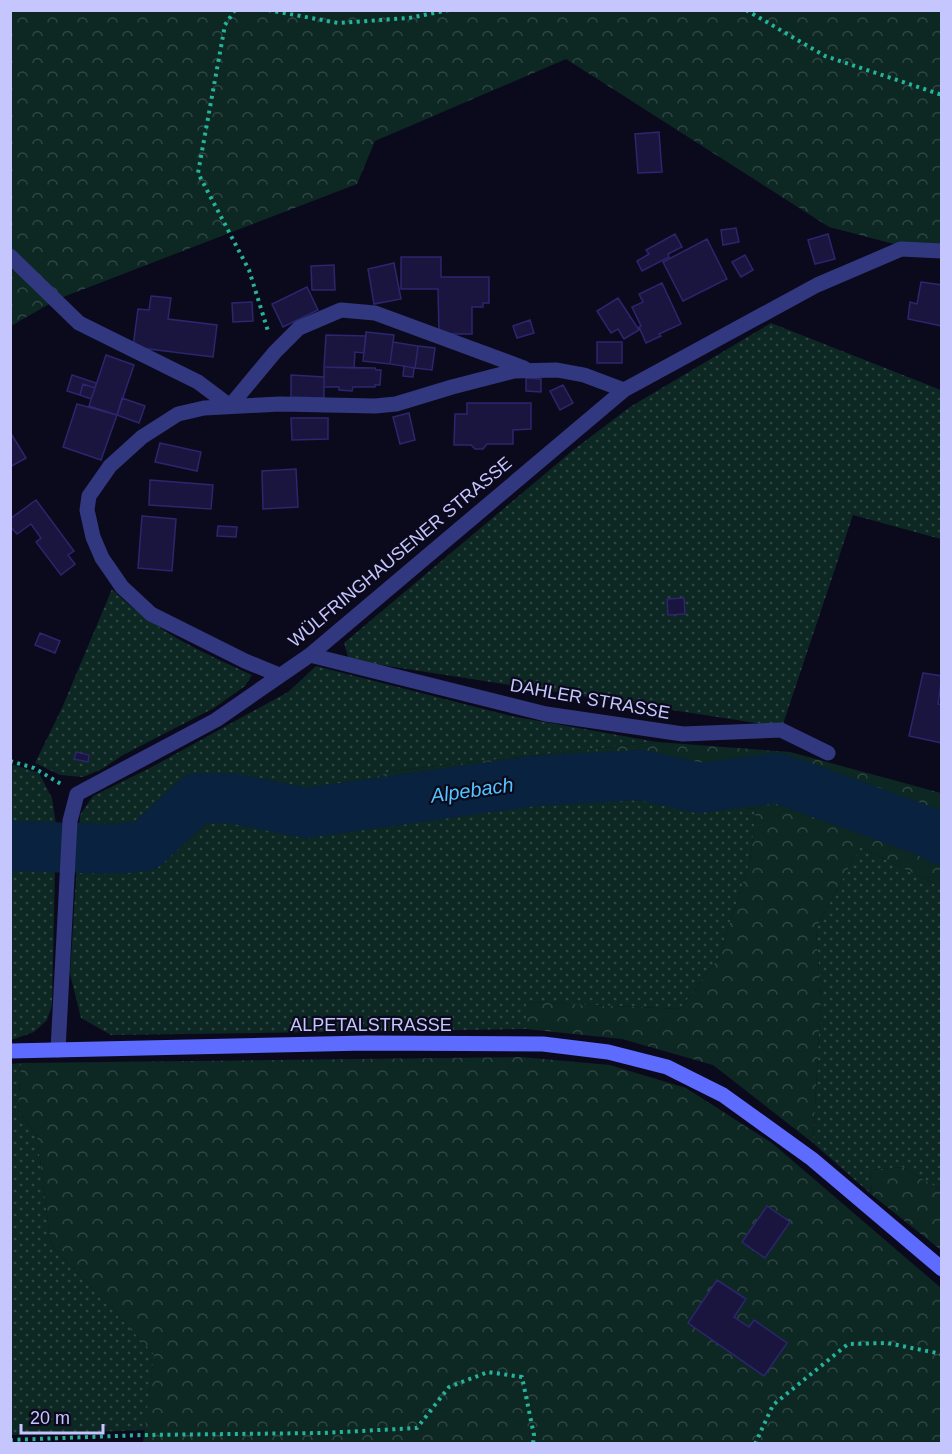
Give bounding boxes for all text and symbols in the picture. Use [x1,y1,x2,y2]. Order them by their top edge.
street label: WÜLFRINGHAUSENER STRASSE [284,453,516,651]
street label: DAHLER STRASSE [508,675,672,723]
water label: Alpebach [428,773,515,807]
street label: ALPETALSTRASSE [290,1015,452,1035]
scale bar [21,1397,104,1435]
text: 20 m [30,1408,70,1428]

